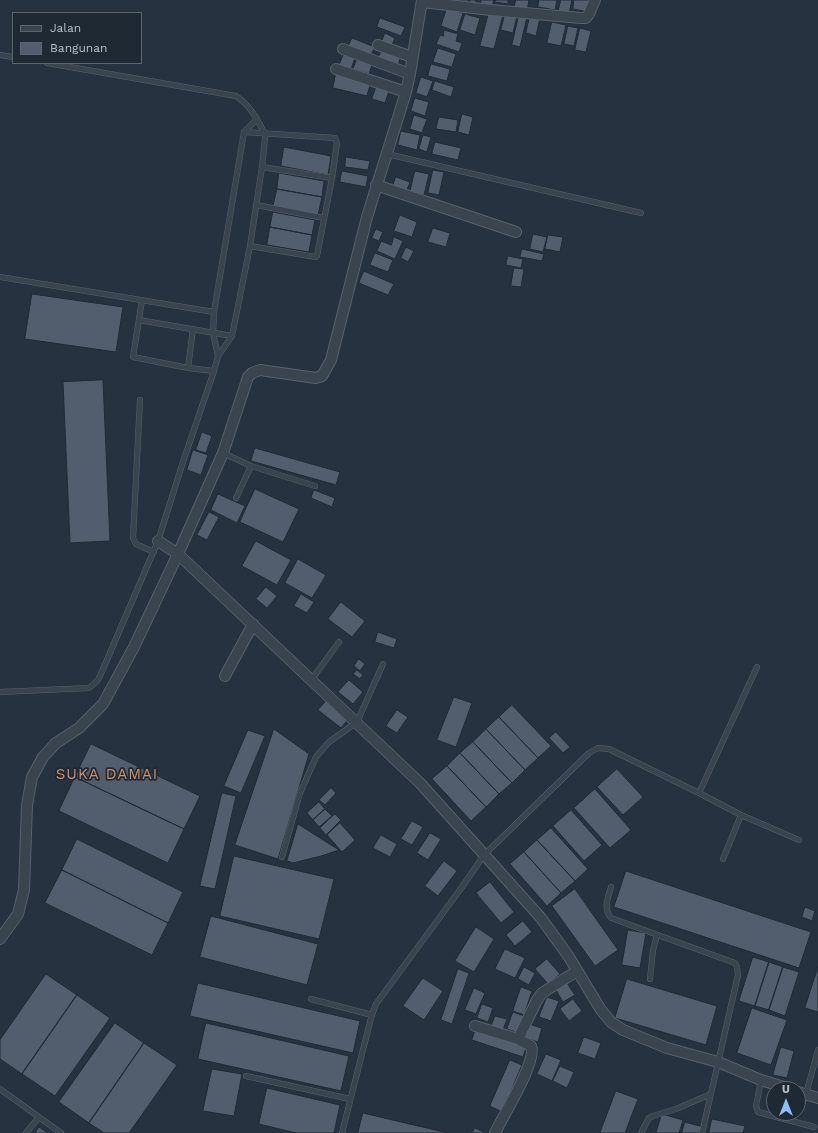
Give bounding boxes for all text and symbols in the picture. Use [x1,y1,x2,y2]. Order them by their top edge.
legend [12,12,142,64]
text: Jalan [50,21,81,35]
text: Bangunan [50,41,108,55]
district label: SUKA DAMAI [56,766,158,784]
north arrow [766,1081,806,1121]
text: U [782,1083,790,1096]

